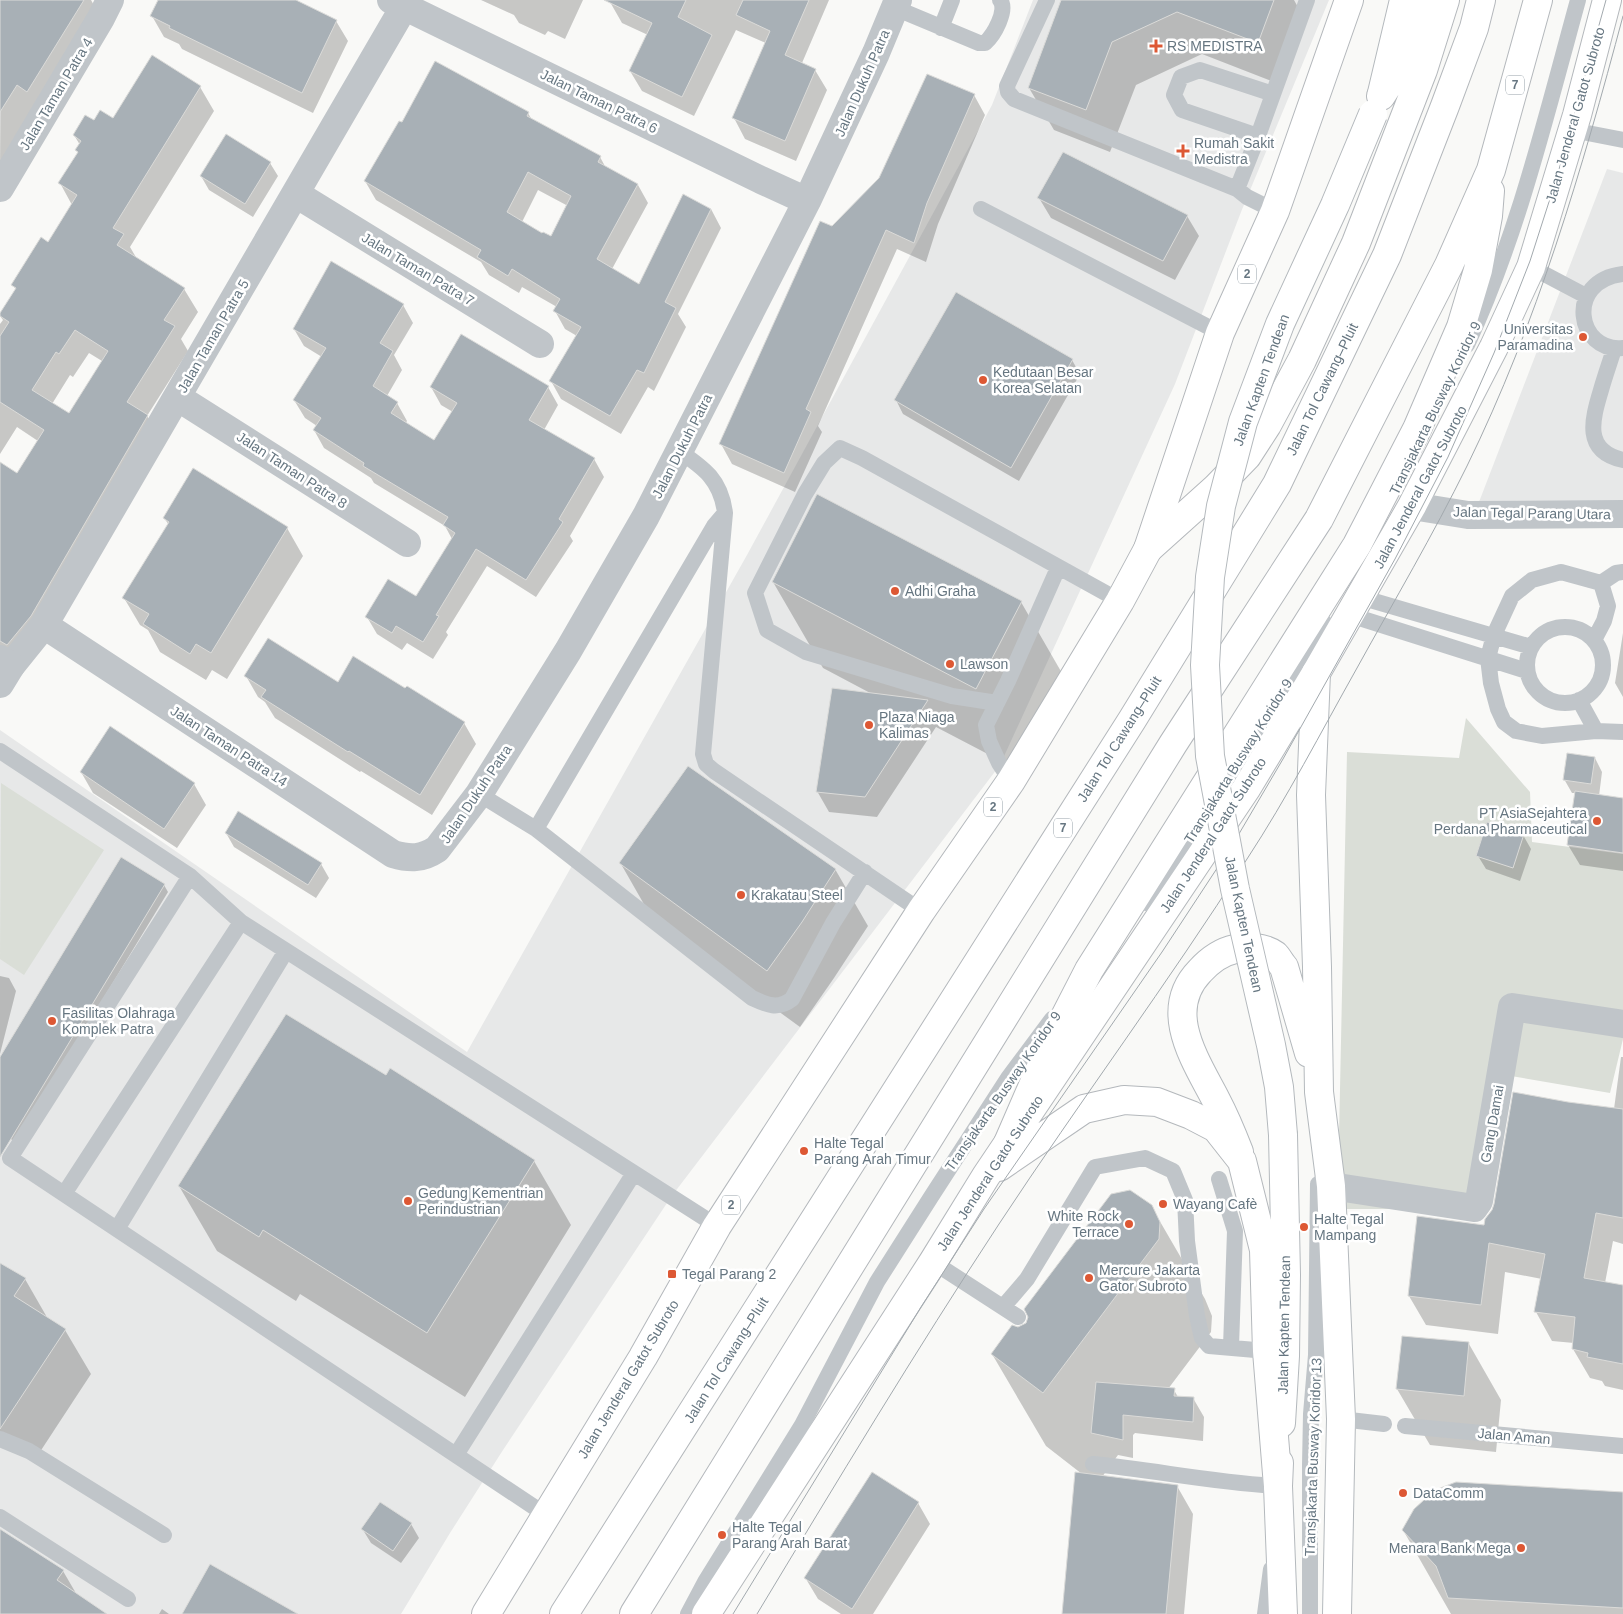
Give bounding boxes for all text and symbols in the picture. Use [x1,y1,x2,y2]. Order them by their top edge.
street label: Jalan Jenderal Gatot Subroto [1542,25,1608,205]
street label: Jalan Dukuh Patra [831,27,893,139]
street label: Jalan Taman Patra 4 [16,35,96,153]
place label: RS MEDISTRA [1167,38,1263,54]
marker: RS MEDISTRA [1149,39,1163,53]
street label: Jalan Taman Patra 6 [538,66,660,136]
road number: 7 [1506,76,1524,94]
place label: Rumah Sakit Medistra [1194,135,1274,167]
marker: Rumah Sakit Medistra [1176,144,1190,158]
street label: Jalan Taman Patra 7 [359,229,477,309]
road number: 2 [1238,264,1256,284]
street label: Jalan Taman Patra 5 [174,276,252,395]
street label: Jalan Kapten Tendean [1230,312,1292,448]
street label: Transjakarta Busway Koridor 9 [1386,319,1484,497]
street label: Jalan Tol Cawang–Pluit [1283,320,1361,458]
place label: Universitas Paramadina [1498,321,1573,353]
marker: Universitas Paramadina [1577,331,1589,343]
place label: Kedutaan Besar Korea Selatan [993,364,1094,396]
marker: Kedutaan Besar Korea Selatan [977,374,989,386]
street label: Jalan Dukuh Patra [649,391,715,501]
street label: Jalan Jenderal Gatot Subroto [1370,403,1470,571]
street label: Jalan Taman Patra 8 [234,428,350,512]
street label: Jalan Tegal Parang Utara [1453,504,1611,522]
place label: Adhi Graha [905,583,976,599]
marker: Adhi Graha [889,585,901,597]
place label: Lawson [960,656,1008,672]
marker: Lawson [944,658,956,670]
street label: Jalan Tol Cawang–Pluit [1074,673,1164,805]
street label: Transjakarta Busway Koridor 9 [1181,676,1295,846]
street label: Jalan Taman Patra 14 [168,702,291,790]
place label: Plaza Niaga Kalimas [879,709,955,741]
marker: Plaza Niaga Kalimas [863,719,875,731]
street label: Jalan Dukuh Patra [437,742,515,846]
street label: Jalan Jenderal Gatot Subroto [1157,754,1269,916]
road number: 2 [984,798,1002,816]
place label: PT AsiaSejahtera Perdana Pharmaceutical [1434,805,1587,837]
marker: PT AsiaSejahtera Perdana Pharmaceutical [1591,815,1603,827]
road number: 7 [1054,818,1072,838]
street label: Jalan Kapten Tendean [1222,854,1266,994]
place label: Krakatau Steel [751,887,843,903]
marker: Krakatau Steel [735,889,747,901]
place label: Fasilitas Olahraga Komplek Patra [62,1005,175,1037]
street label: Transjakarta Busway Koridor 9 [942,1008,1064,1174]
marker: Fasilitas Olahraga Komplek Patra [46,1015,58,1027]
street label: Gang Damai [1477,1084,1507,1164]
street label: Jalan Jenderal Gatot Subroto [934,1092,1046,1254]
place label: Halte Tegal Parang Arah Timur [814,1135,931,1167]
marker: Halte Tegal Parang Arah Timur [798,1145,810,1157]
place label: Gedung Kementrian Perindustrian [418,1185,543,1217]
marker: Gedung Kementrian Perindustrian [402,1195,414,1207]
road number: 2 [722,1196,740,1214]
place label: Wayang Cafè [1173,1196,1258,1212]
marker: Wayang Cafè [1157,1198,1169,1210]
place label: White Rock Terrace [1047,1208,1120,1240]
place label: Halte Tegal Mampang [1314,1211,1384,1243]
marker: White Rock Terrace [1123,1218,1135,1230]
marker: Halte Tegal Mampang [1298,1221,1310,1233]
street label: Jalan Kapten Tendean [1275,1255,1293,1395]
place label: Mercure Jakarta Gator Subroto [1099,1262,1200,1294]
place label: Tegal Parang 2 [682,1266,776,1282]
marker: Tegal Parang 2 [666,1268,678,1280]
marker: Mercure Jakarta Gator Subroto [1083,1272,1095,1284]
street label: Jalan Tol Cawang–Pluit [681,1294,771,1426]
street label: Jalan Jenderal Gatot Subroto [574,1297,682,1461]
street label: Transjakarta Busway Koridor 13 [1302,1357,1324,1557]
street label: Jalan Aman [1477,1425,1551,1447]
place label: DataComm [1413,1485,1484,1501]
marker: DataComm [1397,1487,1409,1499]
place label: Halte Tegal Parang Arah Barat [732,1519,847,1551]
marker: Halte Tegal Parang Arah Barat [716,1529,728,1541]
place label: Menara Bank Mega [1389,1540,1511,1556]
marker: Menara Bank Mega [1515,1542,1527,1554]

